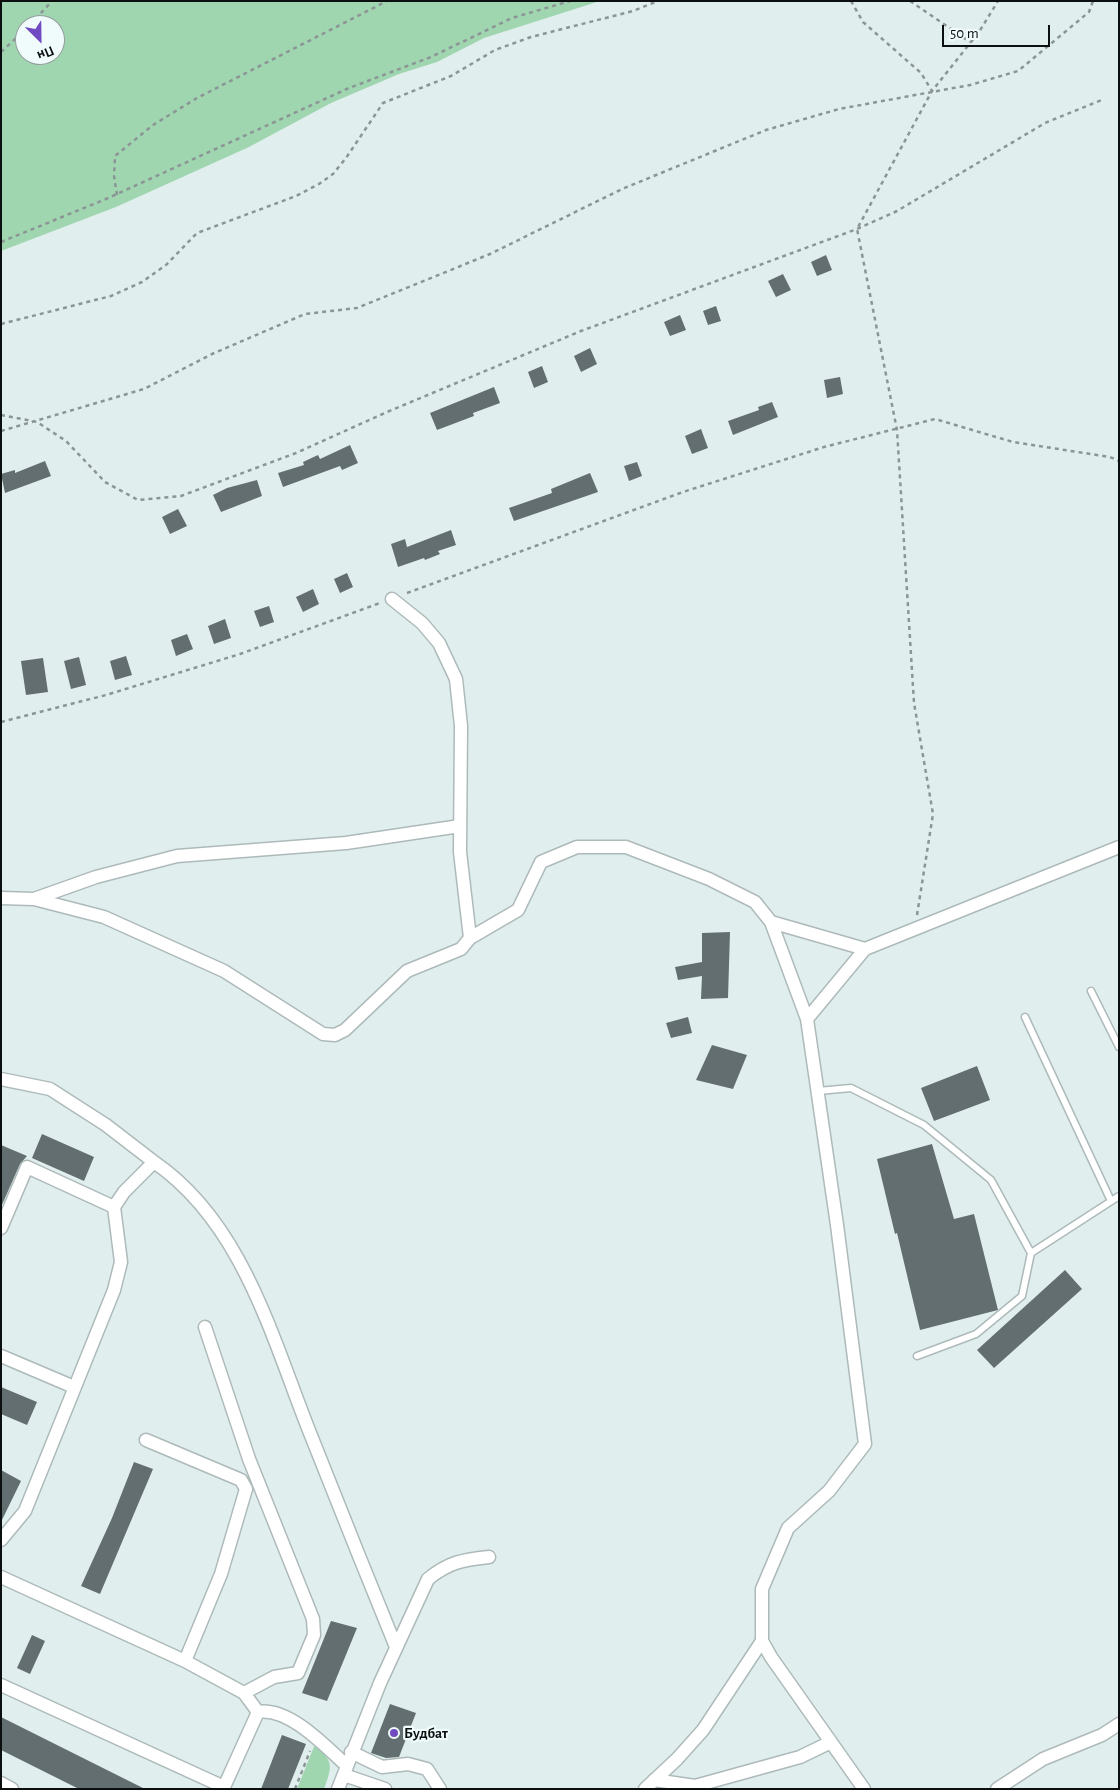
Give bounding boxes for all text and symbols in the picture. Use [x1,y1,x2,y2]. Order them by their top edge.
north arrow [15,15,65,65]
scale bar [945,15,1052,47]
text: 50 m [950,26,979,41]
text: Пн [35,43,56,63]
place label: Будбат [404,1724,448,1742]
marker: Будбат [388,1727,400,1739]

